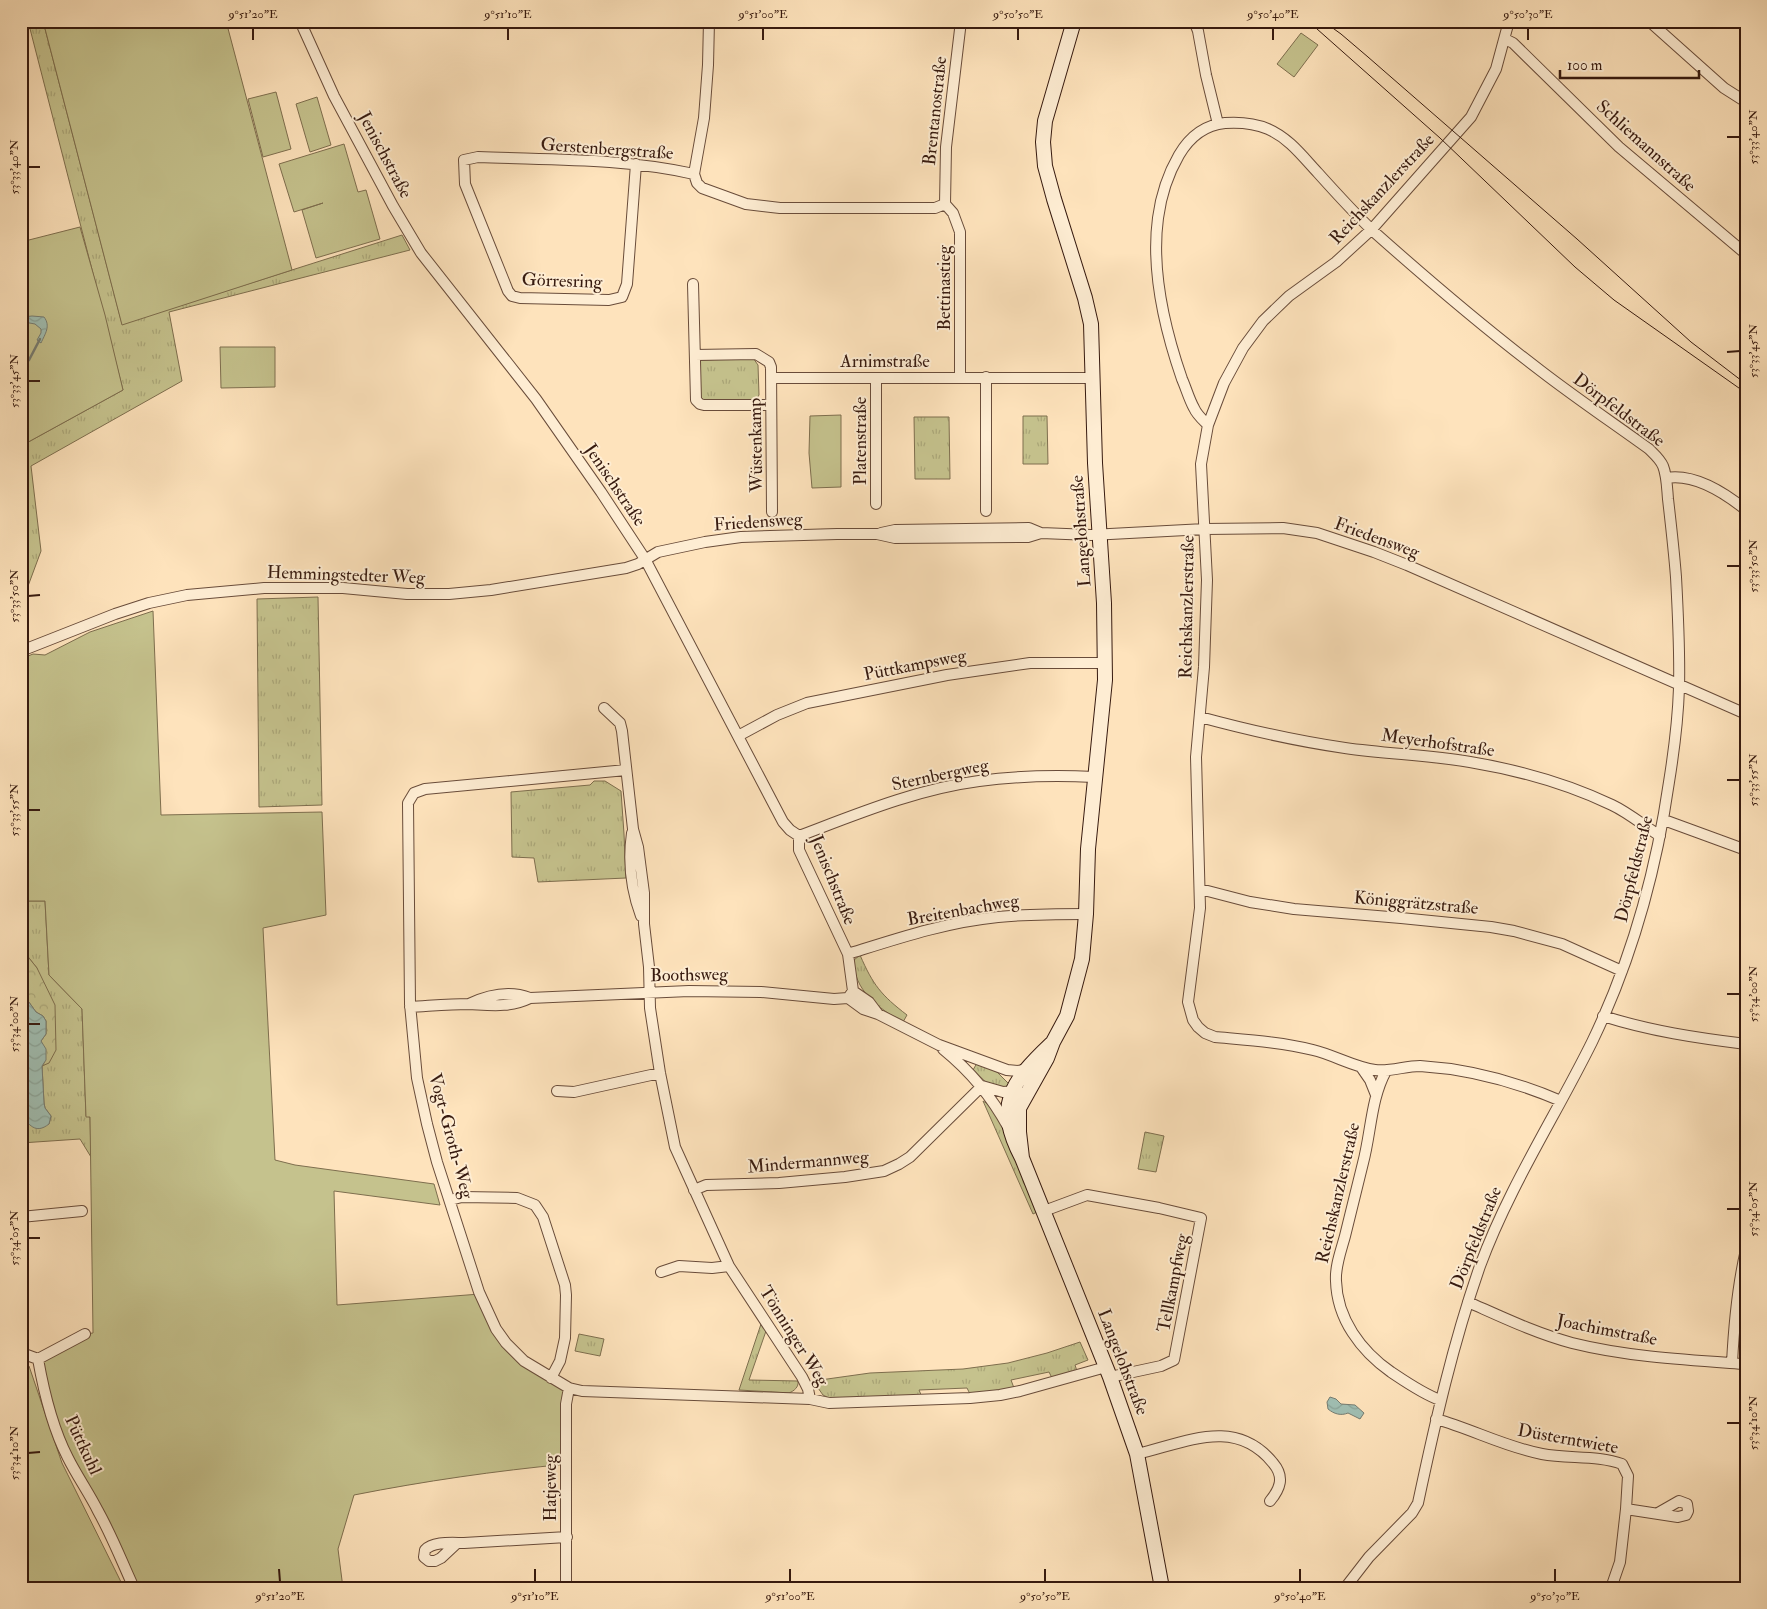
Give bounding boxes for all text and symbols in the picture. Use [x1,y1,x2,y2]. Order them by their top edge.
text: 9°51'20"E [227,7,278,22]
text: 9°51'10"E [483,7,532,22]
text: 9°51'00"E [737,7,788,22]
text: 9°50'50"E [992,7,1043,22]
text: 9°50'40"E [1246,7,1299,22]
text: 9°50'30"E [1502,7,1553,22]
scale bar [1560,48,1698,80]
street label: Brentanostraße [918,55,952,167]
text: 100 m [1567,56,1603,75]
street label: Schliemannstraße [1591,95,1701,197]
street label: Jenischstraße [352,107,418,203]
text: 53°33'40"N [1746,109,1761,165]
street label: Reichskanzlerstraße [1325,128,1440,249]
street label: Gerstenbergstraße [540,133,675,165]
text: 53°33'40"N [7,139,22,195]
street label: Bettinastieg [933,244,956,331]
street label: Görresring [521,268,604,294]
text: 53°33'45"N [1746,324,1761,378]
street label: Arnimstraße [839,350,930,373]
text: 53°33'45"N [7,354,22,408]
street label: Dörpfeldstraße [1568,368,1670,452]
street label: Platenstraße [849,396,872,485]
street label: Wüstenkamp [744,398,768,493]
street label: Jenischstraße [578,438,651,531]
street label: Langelohstraße [1066,474,1096,588]
street label: Friedensweg [713,507,804,537]
street label: Friedensweg [1331,512,1424,564]
street label: Reichskanzlerstraße [1174,534,1200,679]
text: 53°33'50"N [1746,539,1761,593]
street label: Hemmingstedter Weg [267,561,427,589]
text: 53°33'50"N [7,569,22,623]
street label: Püttkampsweg [862,644,969,686]
street label: Meyerhofstraße [1380,724,1496,762]
street label: Sternbergweg [889,753,992,796]
text: 53°33'55"N [1746,753,1761,806]
text: 53°33'55"N [7,783,22,836]
street label: Dörpfeldstraße [1610,813,1658,925]
street label: Jenischstraße [804,831,862,929]
street label: Königgrätzstraße [1353,886,1480,920]
street label: Breitenbachweg [905,889,1022,931]
street label: Boothsweg [650,963,729,987]
text: 53°34'00"N [1746,965,1761,1022]
text: 53°34'00"N [7,995,22,1052]
street label: Vogt-Groth-Weg [423,1071,479,1202]
street label: Reichskanzlerstraße [1311,1120,1365,1266]
street label: Mindermannweg [746,1145,871,1179]
text: 53°34'05"N [1746,1181,1761,1237]
street label: Dörpfeldstraße [1445,1183,1507,1293]
text: 53°34'05"N [7,1210,22,1266]
street label: Tellkampfweg [1152,1231,1194,1334]
street label: Tönninger Weg [754,1281,835,1391]
street label: Langelohstraße [1092,1306,1154,1419]
street label: Joachimstraße [1554,1309,1660,1351]
text: 53°34'10"N [1746,1395,1761,1450]
street label: Püttkuhl [59,1411,107,1479]
street label: Düsterntwiete [1516,1419,1621,1459]
text: 53°34'10"N [7,1425,22,1480]
street label: Hatjeweg [539,1453,562,1522]
text: 9°51'20"E [254,1589,305,1604]
text: 9°51'10"E [510,1589,559,1604]
text: 9°51'00"E [764,1589,815,1604]
text: 9°50'50"E [1019,1589,1070,1604]
text: 9°50'40"E [1273,1589,1326,1604]
text: 9°50'30"E [1529,1589,1580,1604]

